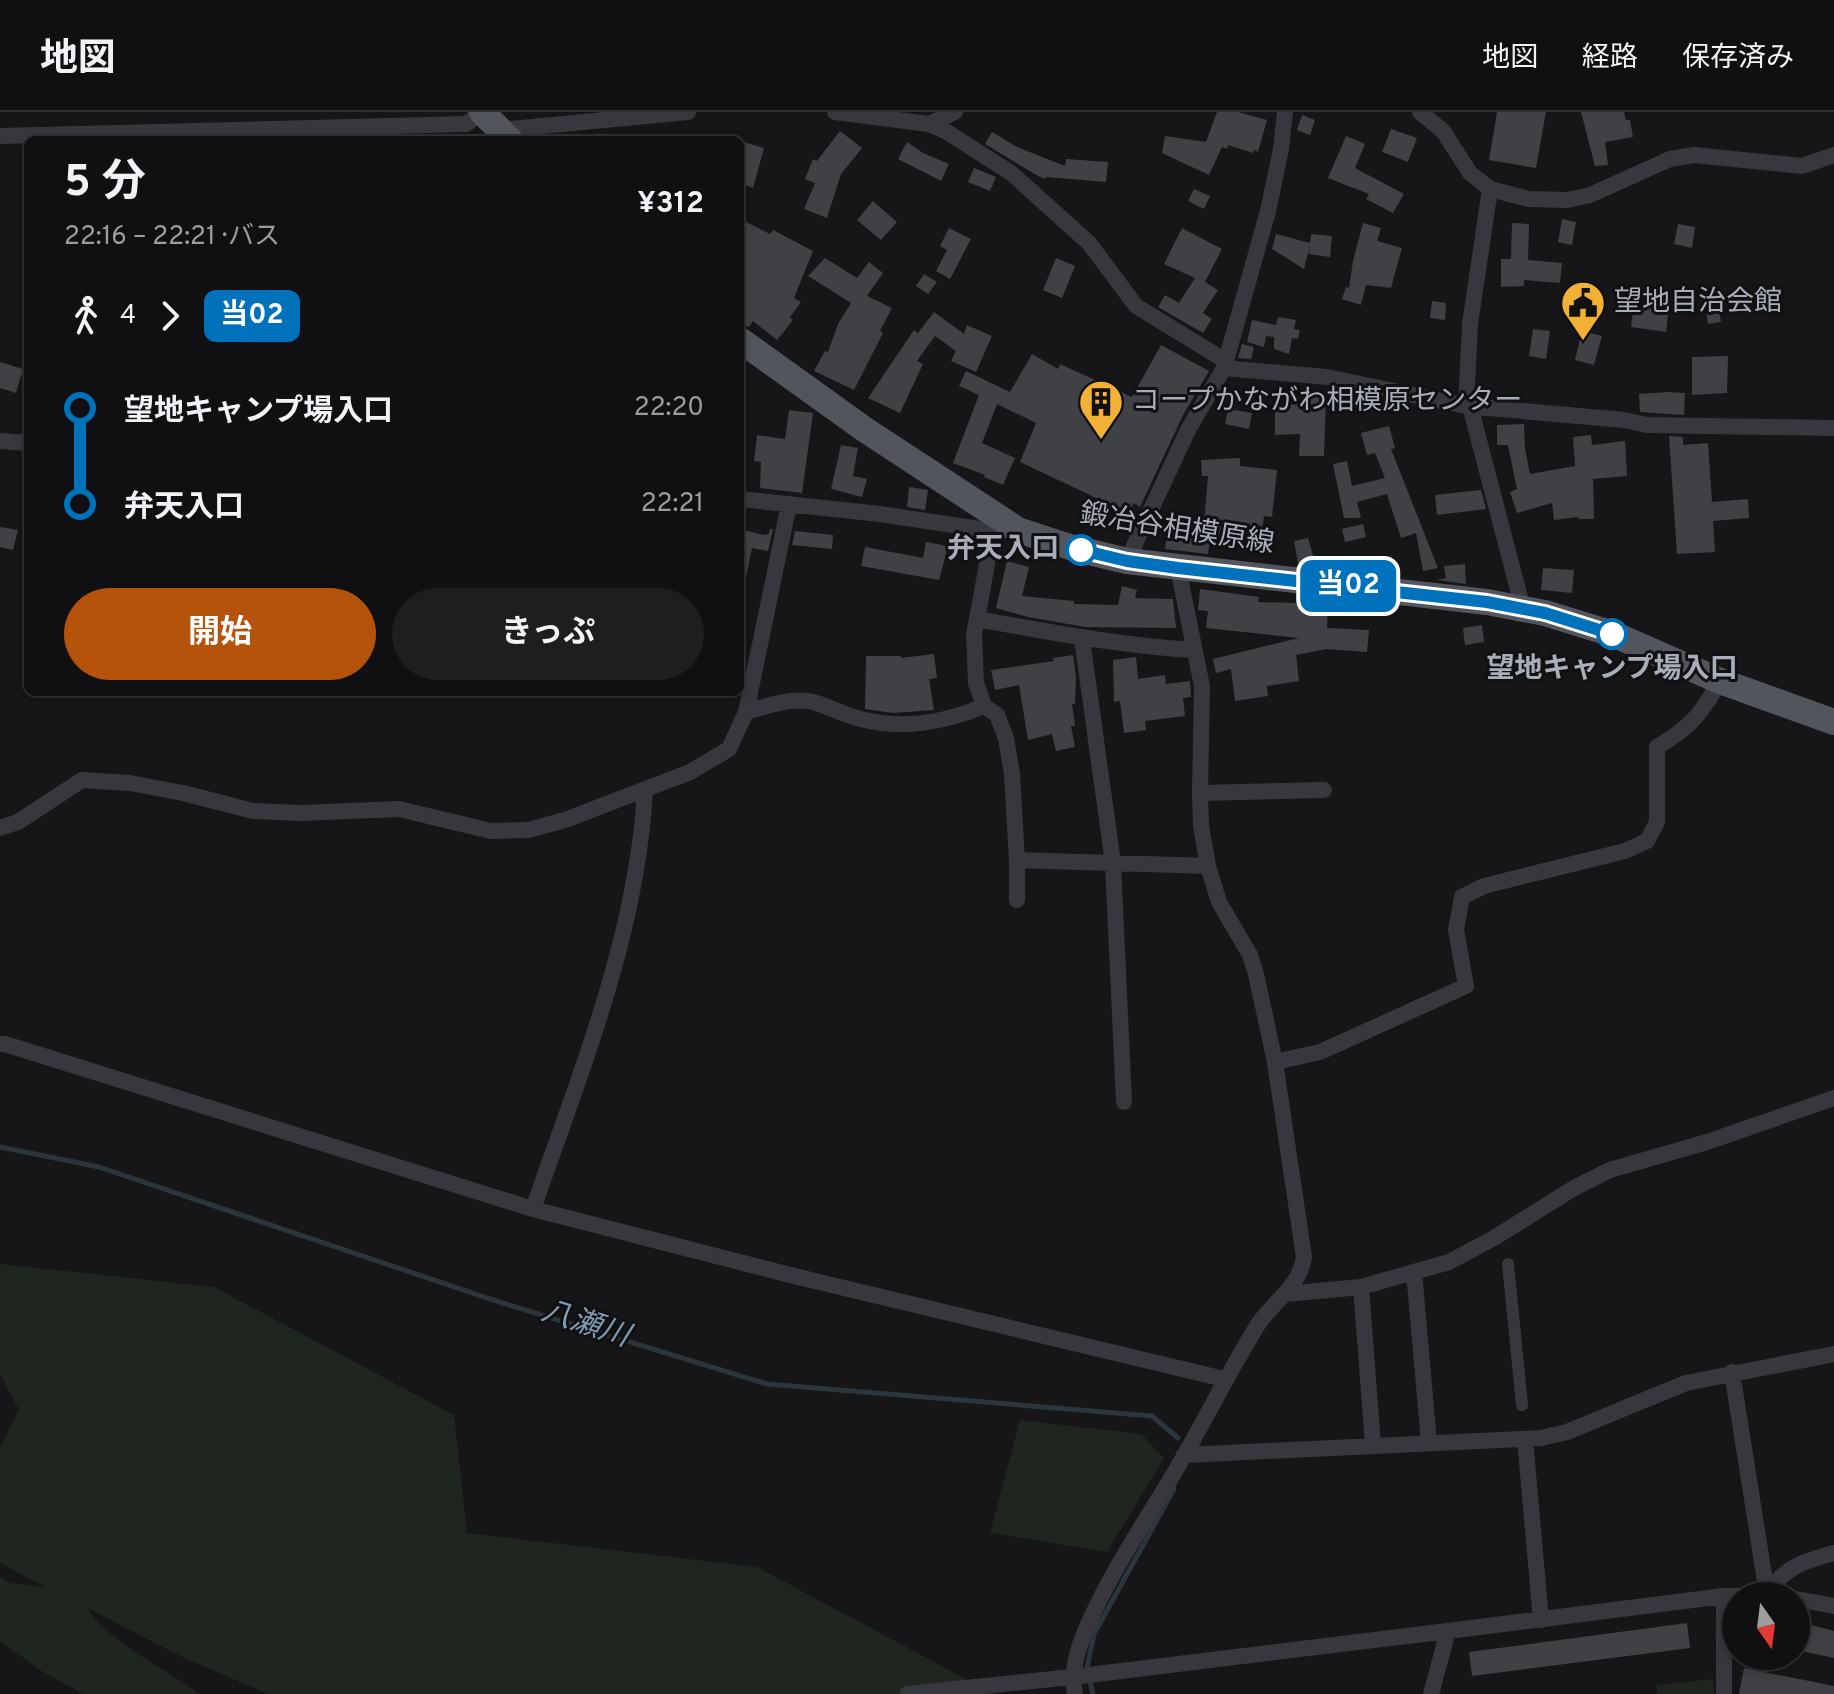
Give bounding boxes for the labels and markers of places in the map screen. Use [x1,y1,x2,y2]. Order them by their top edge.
public building icon: 望地自治会館 [1559,279,1607,342]
place label: 望地自治会館 [1614,285,1782,321]
building icon: コープかながわ相模原センター [1077,378,1125,441]
place label: コープかながわ相模原センター [1132,384,1522,420]
place label: 弁天入口 [947,532,1059,568]
marker: 弁天入口 [1066,535,1096,565]
marker: 望地キャンプ場入口 [1597,619,1627,649]
place label: 望地キャンプ場入口 [1486,652,1738,688]

